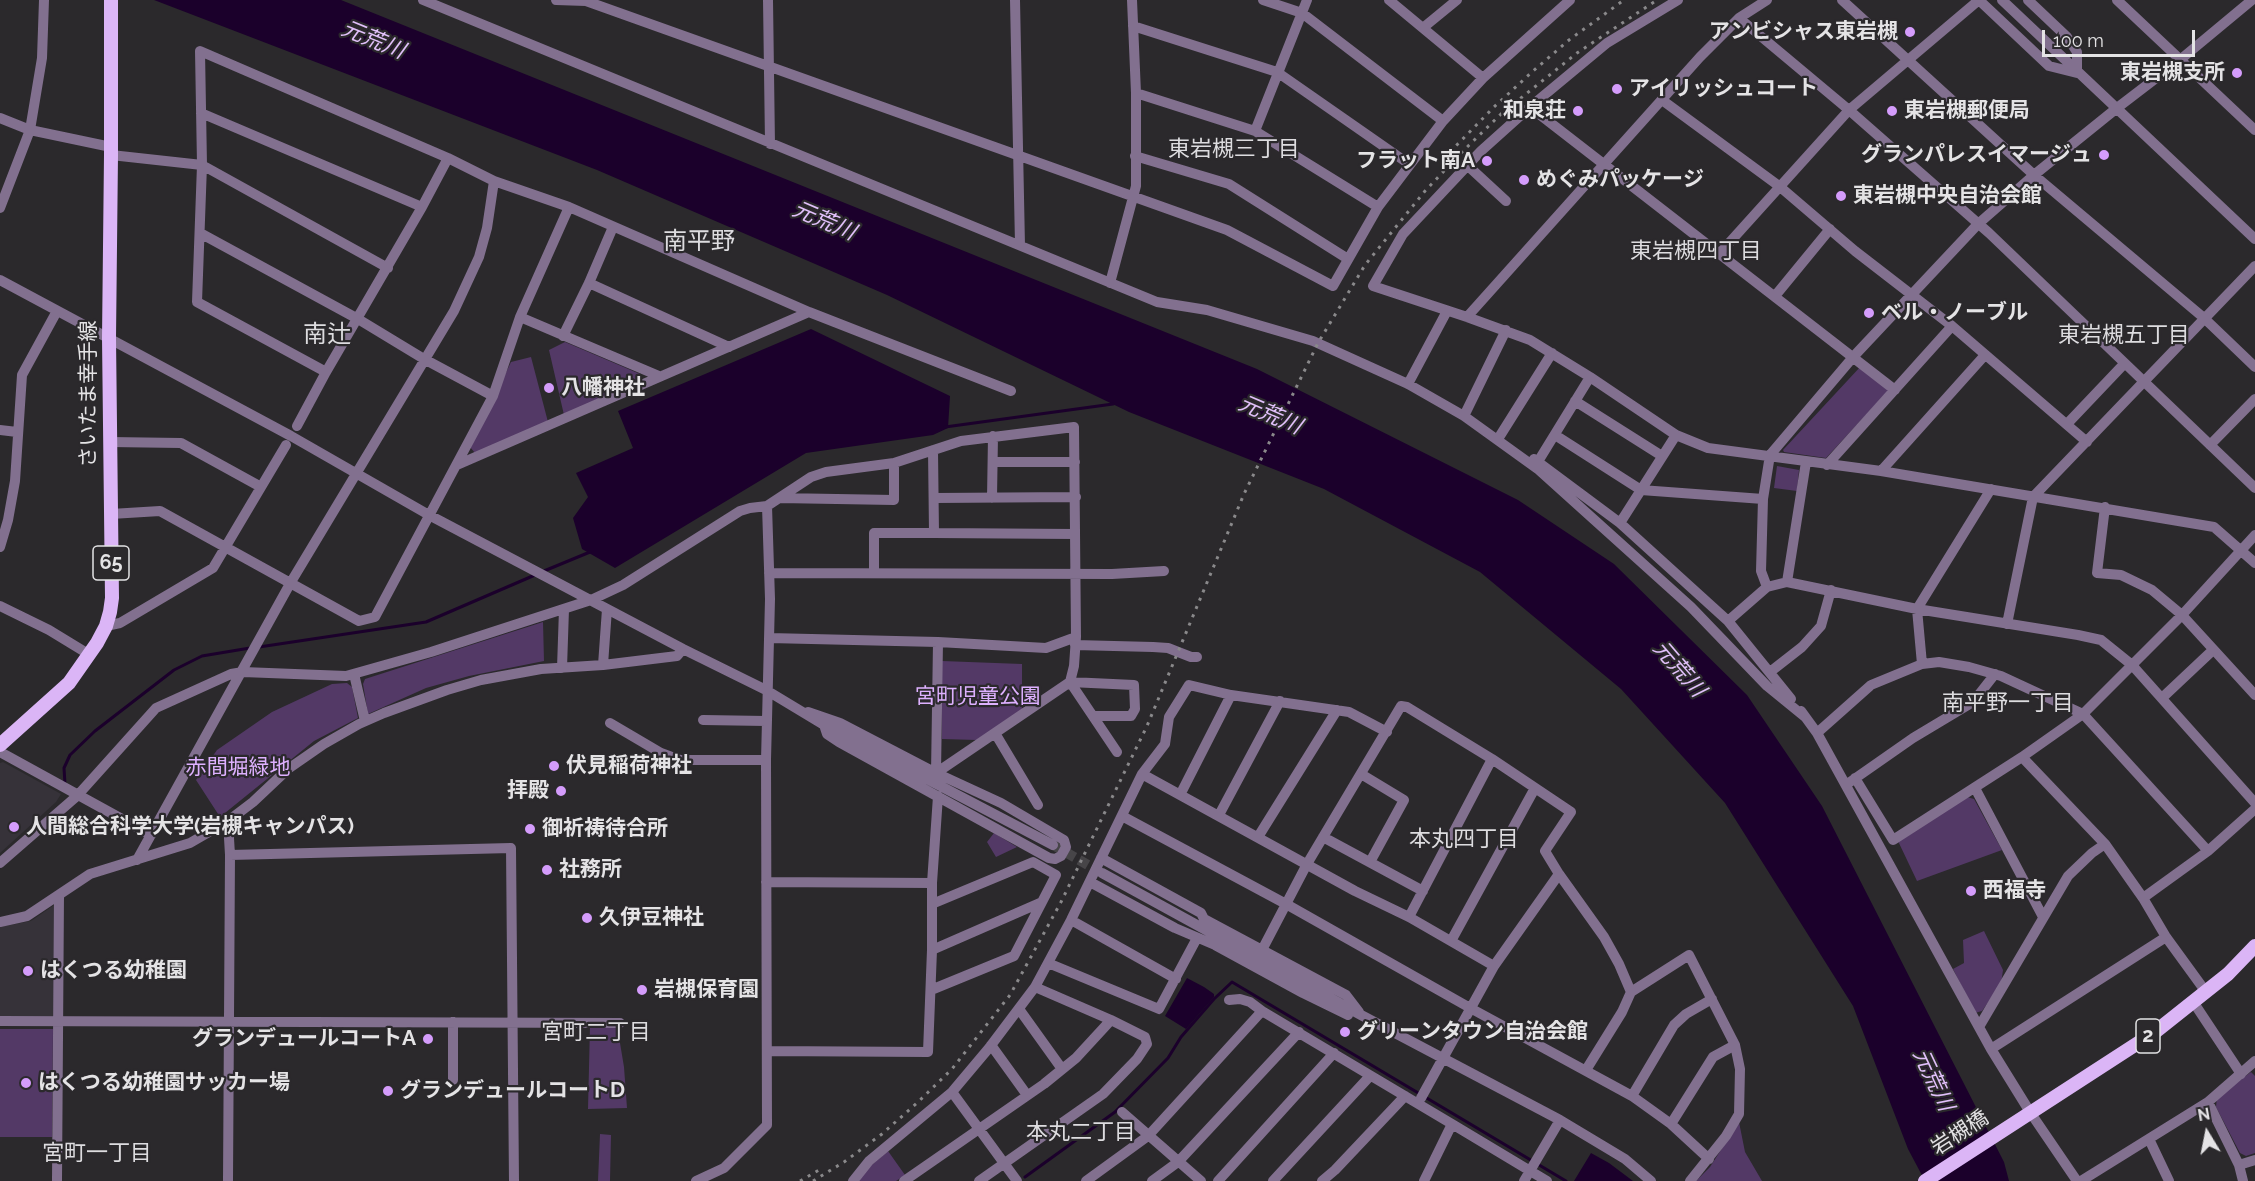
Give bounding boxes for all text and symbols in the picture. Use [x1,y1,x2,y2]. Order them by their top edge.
water label: 元荒川 [337,15,409,65]
scale bar [2045,18,2198,56]
place label: アンビシャス東岩槻 [1709,19,1898,45]
marker: アンビシャス東岩槻 [1903,25,1917,39]
text: 100 m [2053,30,2104,51]
place label: 東岩槻支所 [2120,60,2225,86]
marker: 東岩槻支所 [2230,66,2244,80]
place label: アイリッシュコート [1629,76,1818,102]
marker: アイリッシュコート [1610,82,1624,96]
place label: 和泉荘 [1503,98,1566,124]
place label: 東岩槻郵便局 [1904,98,2030,124]
marker: 和泉荘 [1571,104,1585,118]
marker: 東岩槻郵便局 [1885,104,1899,118]
district label: 東岩槻三丁目 [1168,136,1300,162]
place label: グランパレスイマージュ [1861,142,2092,168]
place label: フラット南A [1356,148,1475,174]
marker: グランパレスイマージュ [2097,148,2111,162]
marker: フラット南A [1480,154,1494,168]
place label: めぐみパッケージ [1536,167,1704,193]
marker: めぐみパッケージ [1517,173,1531,187]
place label: 東岩槻中央自治会館 [1853,183,2042,209]
marker: 東岩槻中央自治会館 [1834,189,1848,203]
water label: 元荒川 [788,196,860,246]
district label: 南平野 [663,228,735,256]
district label: 東岩槻四丁目 [1630,238,1762,264]
place label: ベル・ノーブル [1881,300,2028,326]
marker: ベル・ノーブル [1862,306,1876,320]
street label: さいたま幸手線 [76,321,102,467]
district label: 南辻 [303,321,351,349]
district label: 東岩槻五丁目 [2058,322,2190,348]
place label: 八幡神社 [561,375,645,401]
marker: 八幡神社 [542,381,556,395]
water label: 元荒川 [1234,390,1306,440]
road number: 65 [93,546,129,580]
water label: 元荒川 [1647,635,1711,703]
park label: 宮町児童公園 [915,684,1041,710]
district label: 南平野一丁目 [1942,690,2074,716]
place label: 伏見稲荷神社 [566,753,692,779]
park label: 赤間堀緑地 [186,755,290,781]
marker: 伏見稲荷神社 [547,759,561,773]
place label: 拝殿 [507,778,549,804]
marker: 拝殿 [554,784,568,798]
place label: 人間総合科学大学(岩槻キャンパス) [26,814,354,840]
place label: 御祈祷待合所 [542,816,668,842]
marker: 人間総合科学大学(岩槻キャンパス) [7,820,21,834]
marker: 御祈祷待合所 [523,822,537,836]
district label: 本丸四丁目 [1409,826,1519,852]
place label: 社務所 [559,857,622,883]
marker: 社務所 [540,863,554,877]
place label: 西福寺 [1983,878,2046,904]
marker: 西福寺 [1964,884,1978,898]
place label: 久伊豆神社 [599,905,704,931]
marker: 久伊豆神社 [580,911,594,925]
place label: はくつる幼稚園 [40,958,187,984]
marker: はくつる幼稚園 [21,964,35,978]
place label: 岩槻保育園 [654,977,759,1003]
marker: 岩槻保育園 [635,983,649,997]
district label: 宮町二丁目 [541,1019,651,1045]
place label: グリーンタウン自治会館 [1357,1019,1588,1045]
road number: 2 [2136,1019,2160,1053]
marker: グリーンタウン自治会館 [1338,1025,1352,1039]
place label: グランデュールコートA [192,1026,416,1052]
marker: グランデュールコートA [421,1032,435,1046]
water label: 元荒川 [1907,1045,1959,1115]
place label: はくつる幼稚園サッカー場 [38,1070,290,1096]
marker: はくつる幼稚園サッカー場 [19,1076,33,1090]
place label: グランデュールコートD [400,1078,625,1104]
marker: グランデュールコートD [381,1084,395,1098]
north arrow [2177,1103,2237,1163]
text: N [2196,1104,2211,1125]
street label: 岩槻橋 [1927,1105,1993,1161]
district label: 本丸二丁目 [1026,1119,1136,1145]
district label: 宮町一丁目 [42,1140,152,1166]

